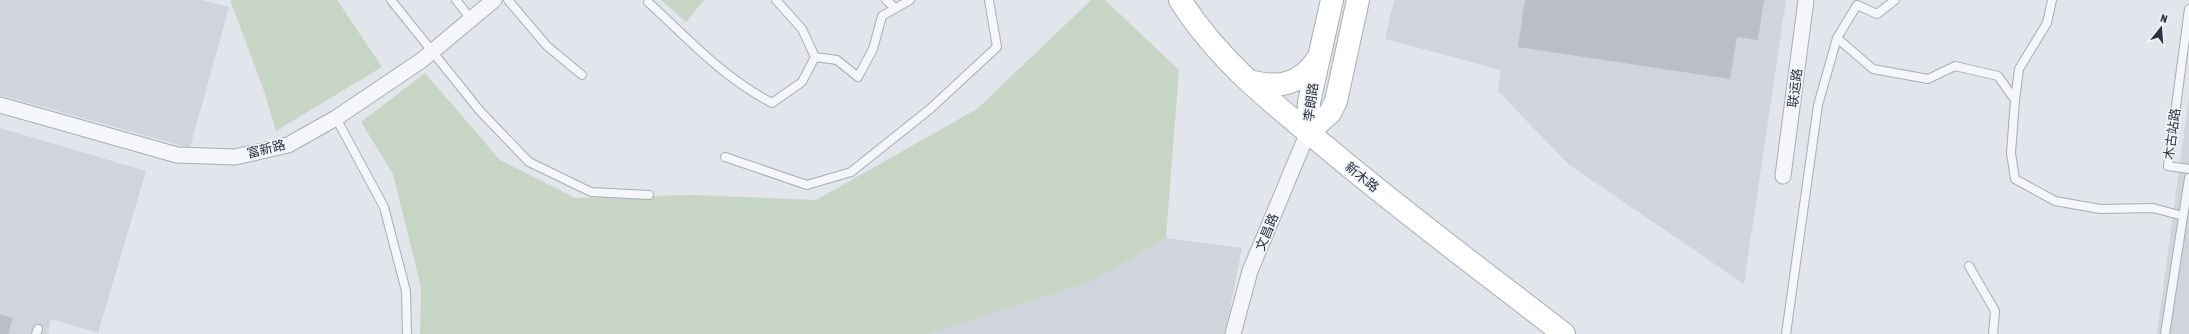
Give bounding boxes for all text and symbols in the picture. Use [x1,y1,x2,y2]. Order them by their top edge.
north arrow [2141,8,2181,48]
text: N [2159,12,2169,25]
street label: 联运路 [1785,68,1805,108]
street label: 李朗路 [1301,82,1321,122]
street label: 木古站路 [2161,107,2183,161]
street label: 富新路 [245,137,287,161]
street label: 新木路 [1342,159,1382,195]
street label: 文昌路 [1253,211,1281,253]

